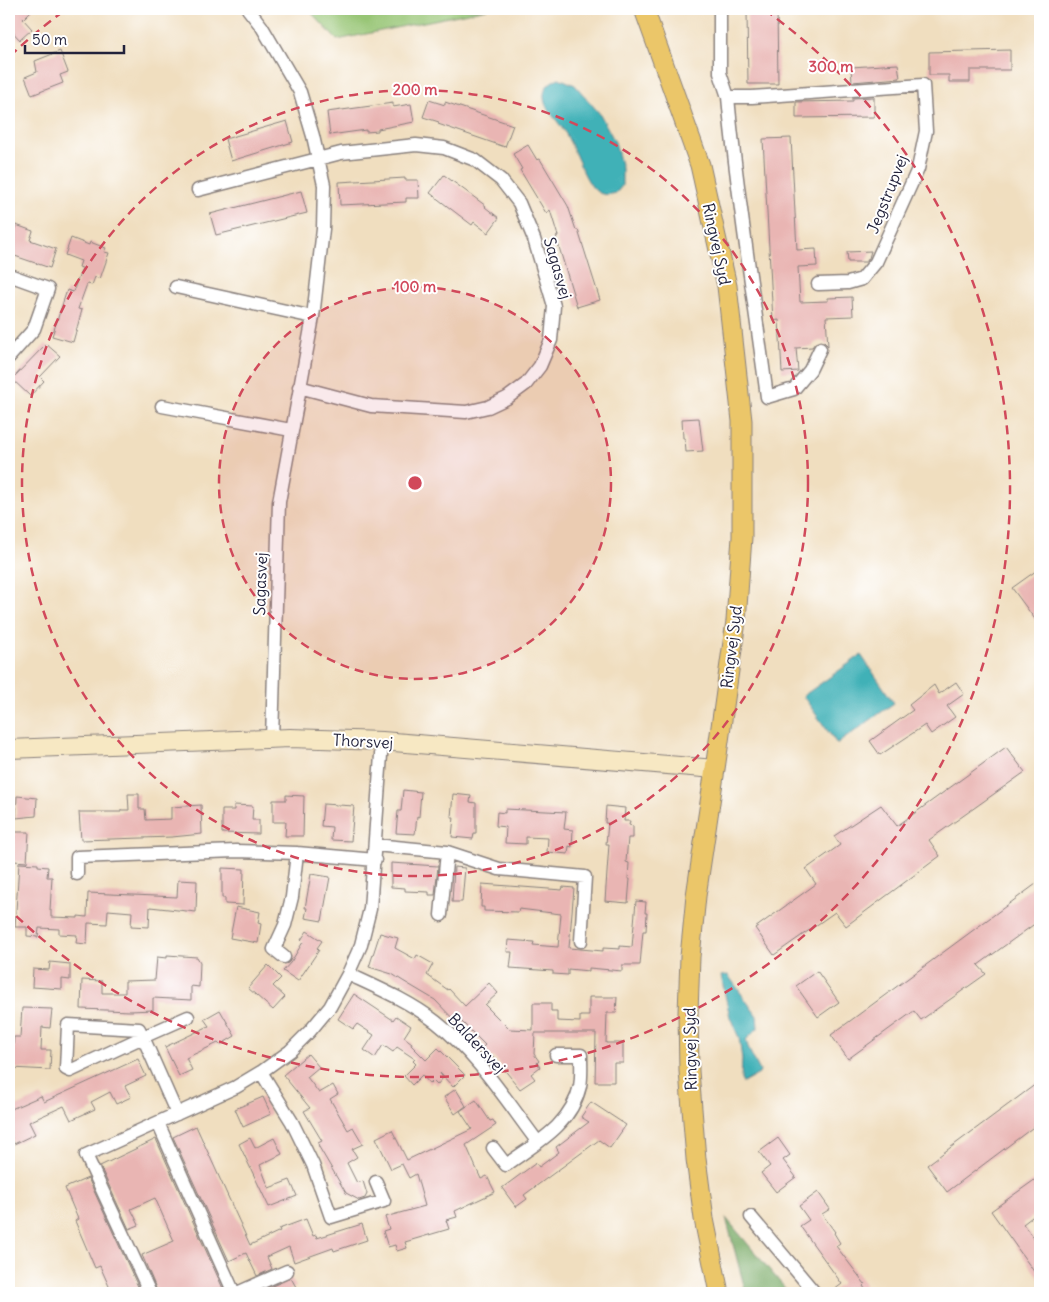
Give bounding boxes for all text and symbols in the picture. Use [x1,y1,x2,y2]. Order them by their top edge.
scale bar [25,22,124,54]
text: 50 m [32,30,67,49]
text: 300 m [809,57,854,76]
text: 200 m [393,80,437,99]
street label: Jegstrupvej [862,152,912,236]
street label: Ringvej Syd [699,201,735,287]
street label: Sagasvej [540,235,576,301]
text: 100 m [394,277,436,296]
centre of rings [406,474,424,492]
street label: Sagasvej [249,552,271,616]
street label: Ringvej Syd [716,605,746,689]
street label: Thorsvej [332,729,394,753]
street label: Ringvej Syd [679,1007,701,1091]
street label: Baldersvej [444,1009,510,1077]

